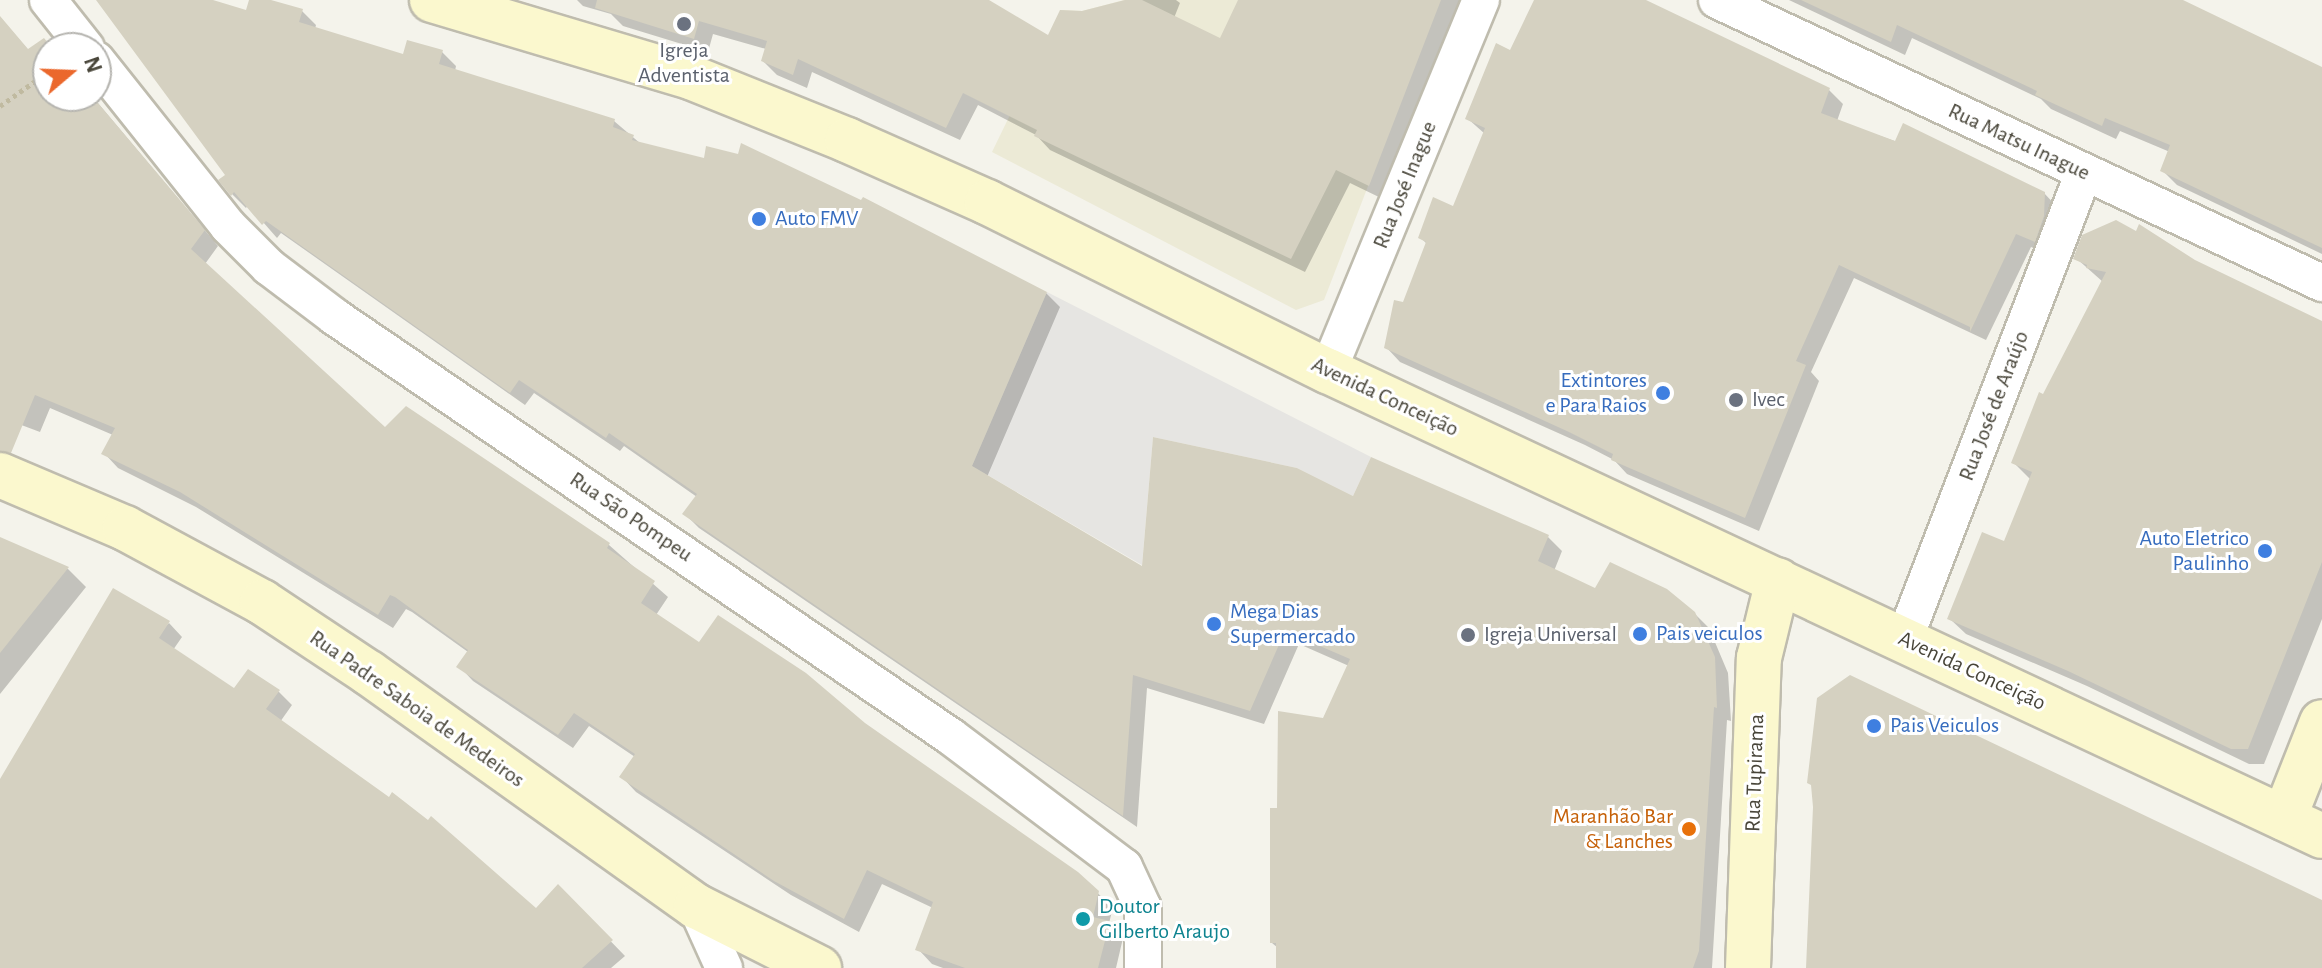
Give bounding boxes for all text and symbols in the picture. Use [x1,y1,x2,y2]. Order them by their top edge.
marker: Igreja Adventista [675,15,693,33]
north arrow [32,32,112,112]
place label: Igreja Adventista [638,37,730,88]
text: N [80,54,106,76]
street label: Rua Matsu Inague [1944,98,2094,186]
street label: Rua José Inague [1367,117,1443,253]
place label: Auto FMV [775,206,859,232]
marker: Auto FMV [750,210,768,228]
street label: Rua José de Araújo [1953,327,2035,485]
street label: Avenida Conceição [1307,351,1463,443]
place label: Extintores e Para Raios [1546,367,1647,418]
marker: Extintores e Para Raios [1654,384,1672,402]
place label: Ivec [1752,387,1785,413]
marker: Ivec [1727,391,1745,409]
street label: Rua São Pompeu [565,466,697,568]
place label: Auto Eletrico Paulinho [2139,525,2249,576]
marker: Auto Eletrico Paulinho [2256,542,2274,560]
place label: Mega Dias Supermercado [1230,598,1355,650]
marker: Mega Dias Supermercado [1205,615,1223,633]
place label: Pais veiculos [1656,621,1763,647]
place label: Igreja Universal [1484,622,1617,648]
street label: Rua Padre Saboia de Medeiros [304,625,530,793]
marker: Pais veiculos [1631,625,1649,643]
street label: Avenida Conceição [1894,625,2050,717]
marker: Igreja Universal [1459,626,1477,644]
street label: Rua Tupirama [1740,713,1770,833]
place label: Pais Veiculos [1890,713,1999,739]
marker: Pais Veiculos [1865,717,1883,735]
place label: Maranhão Bar & Lanches [1553,803,1673,854]
marker: Maranhão Bar & Lanches [1680,820,1698,838]
place label: Doutor Gilberto Araujo [1099,893,1230,944]
marker: Doutor Gilberto Araujo [1074,910,1092,928]

